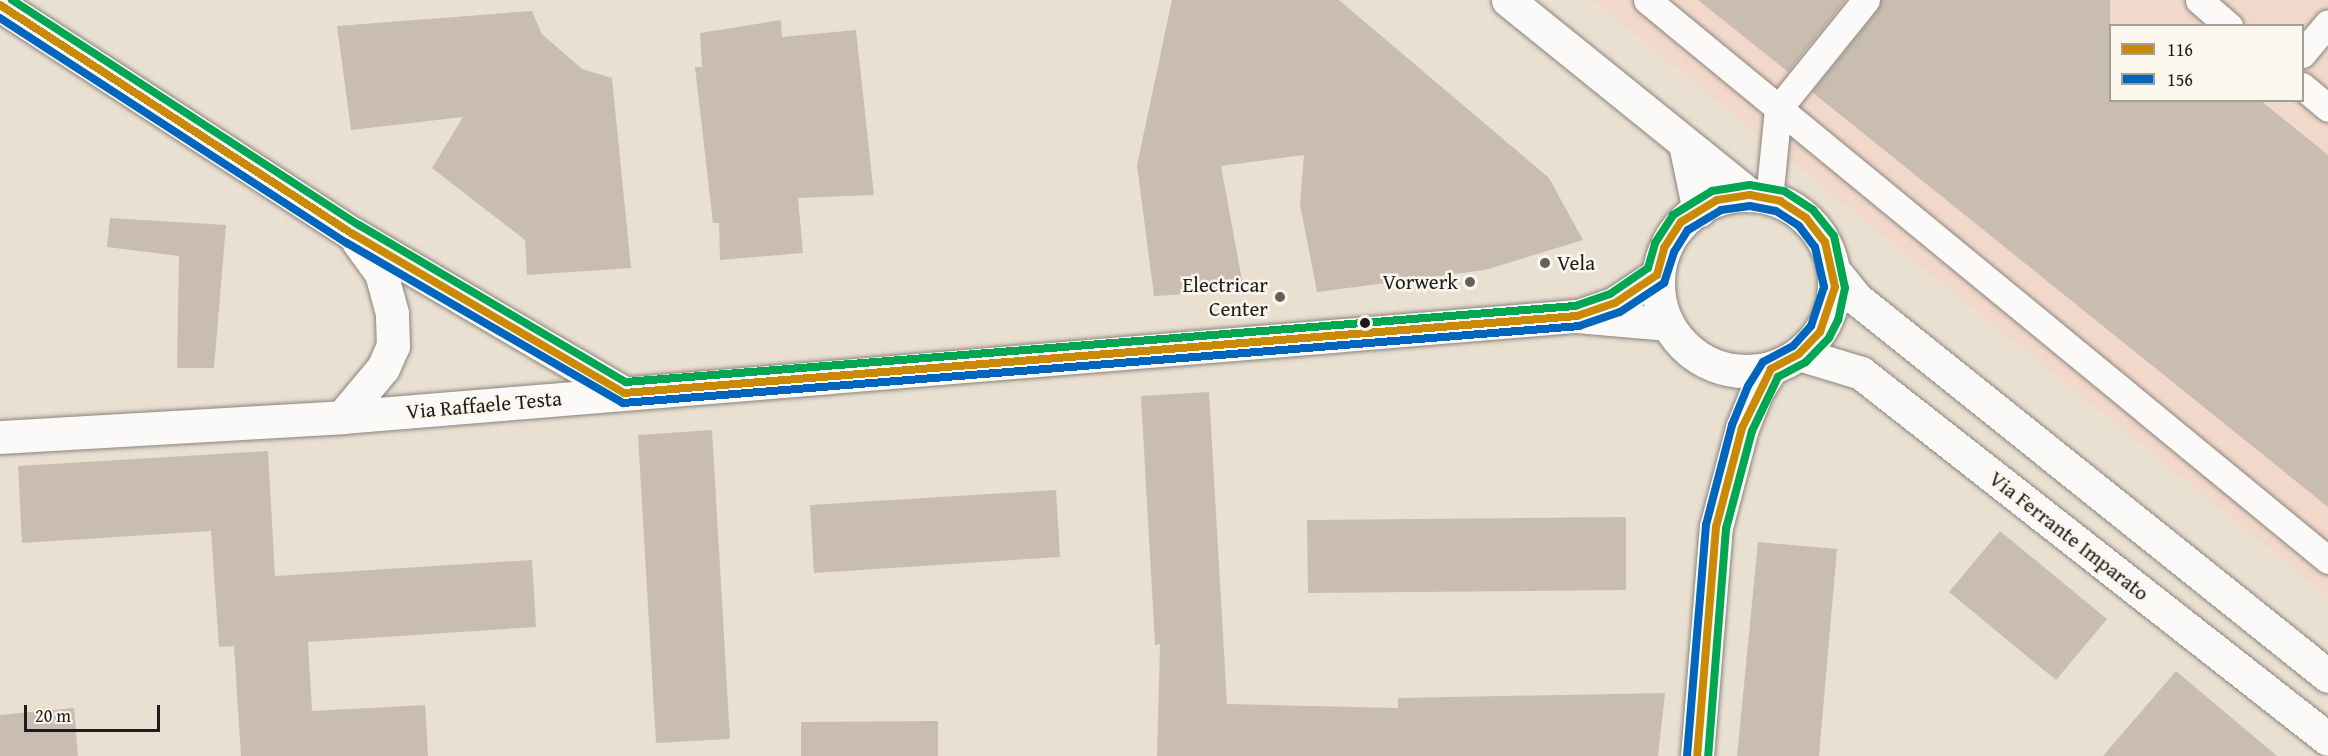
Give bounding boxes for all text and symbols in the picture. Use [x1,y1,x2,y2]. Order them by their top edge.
legend [2109,24,2304,102]
text: 116 [2167,36,2193,63]
text: 156 [2167,66,2193,93]
place label: Vela [1557,250,1595,276]
marker: Vela [1538,256,1552,270]
place label: Vorwerk [1382,269,1458,295]
place label: Electricar Center [1182,272,1268,322]
marker: Vorwerk [1463,275,1477,289]
marker: Electricar Center [1273,290,1287,304]
unlabelled marker [1359,317,1371,329]
street label: Via Raffaele Testa [405,386,563,424]
street label: Via Ferrante Imparato [1984,466,2154,606]
scale bar [27,693,164,731]
text: 20 m [35,702,71,729]

